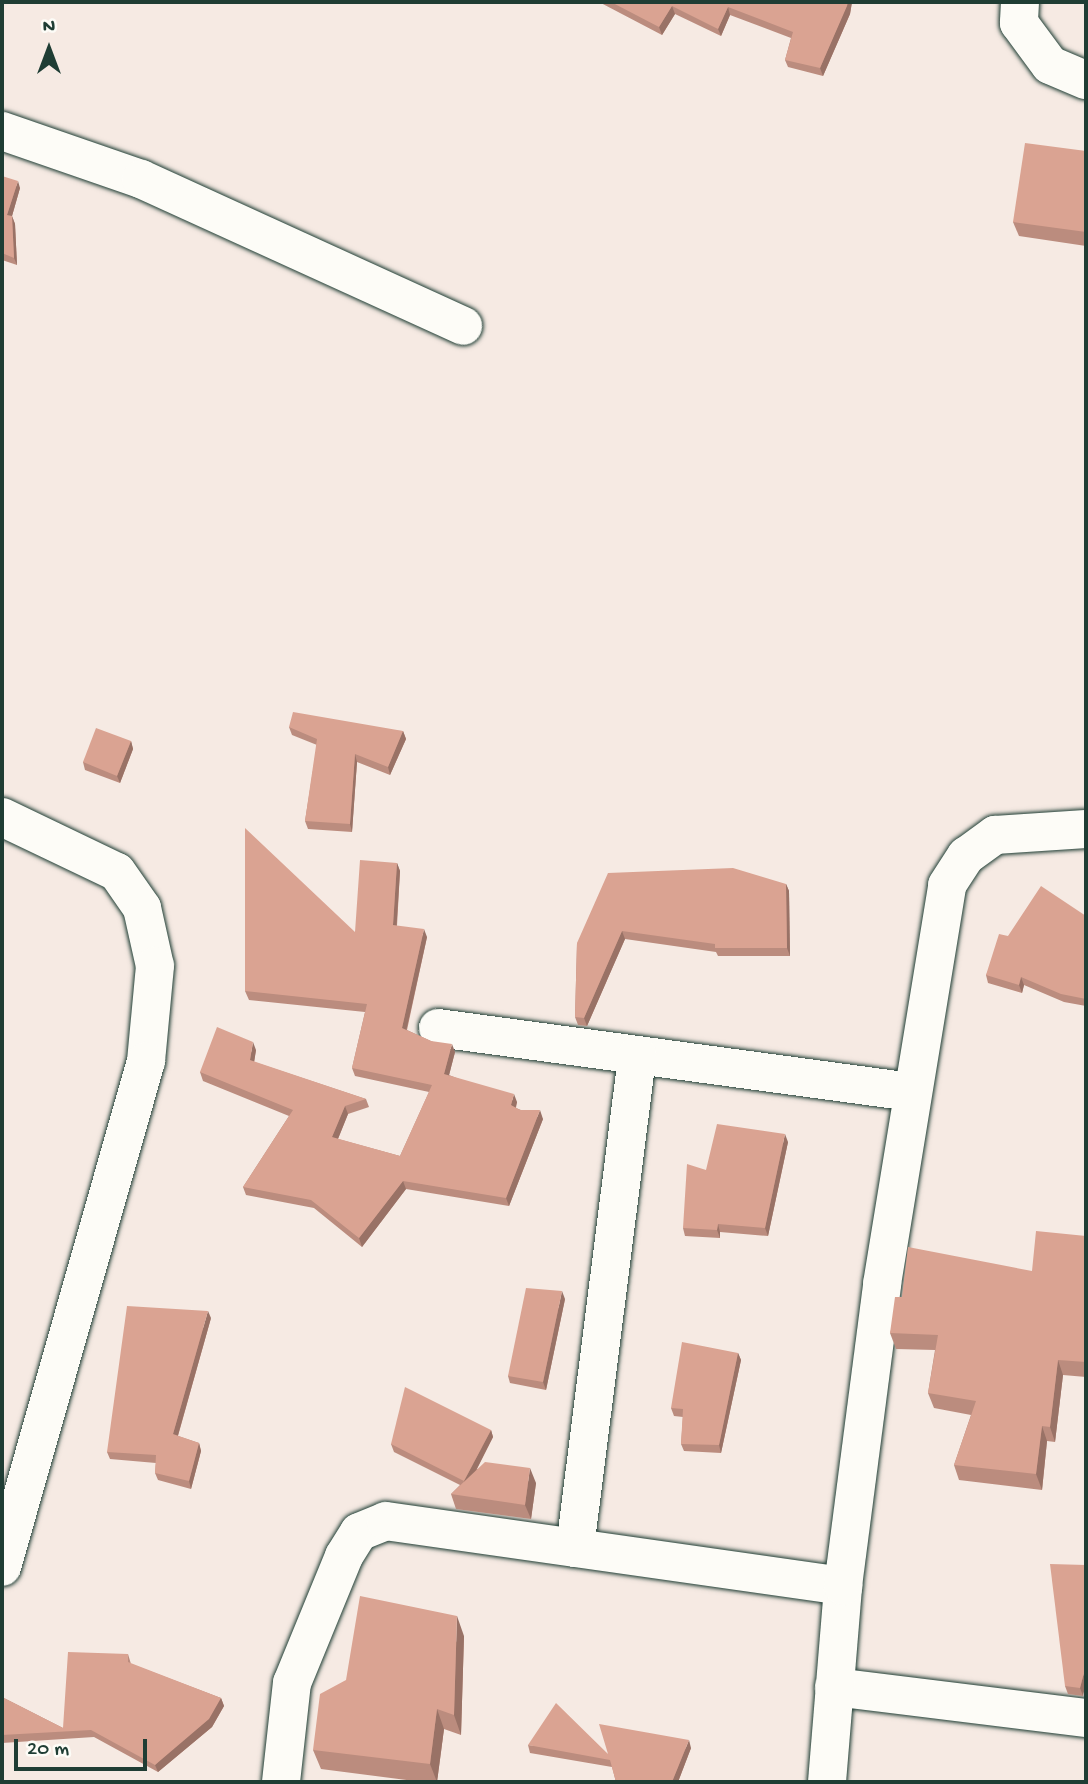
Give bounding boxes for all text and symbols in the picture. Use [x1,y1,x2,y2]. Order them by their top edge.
north arrow [14,14,84,84]
text: N [43,16,55,39]
scale bar [18,1724,150,1768]
text: 20 m [27,1738,69,1763]

